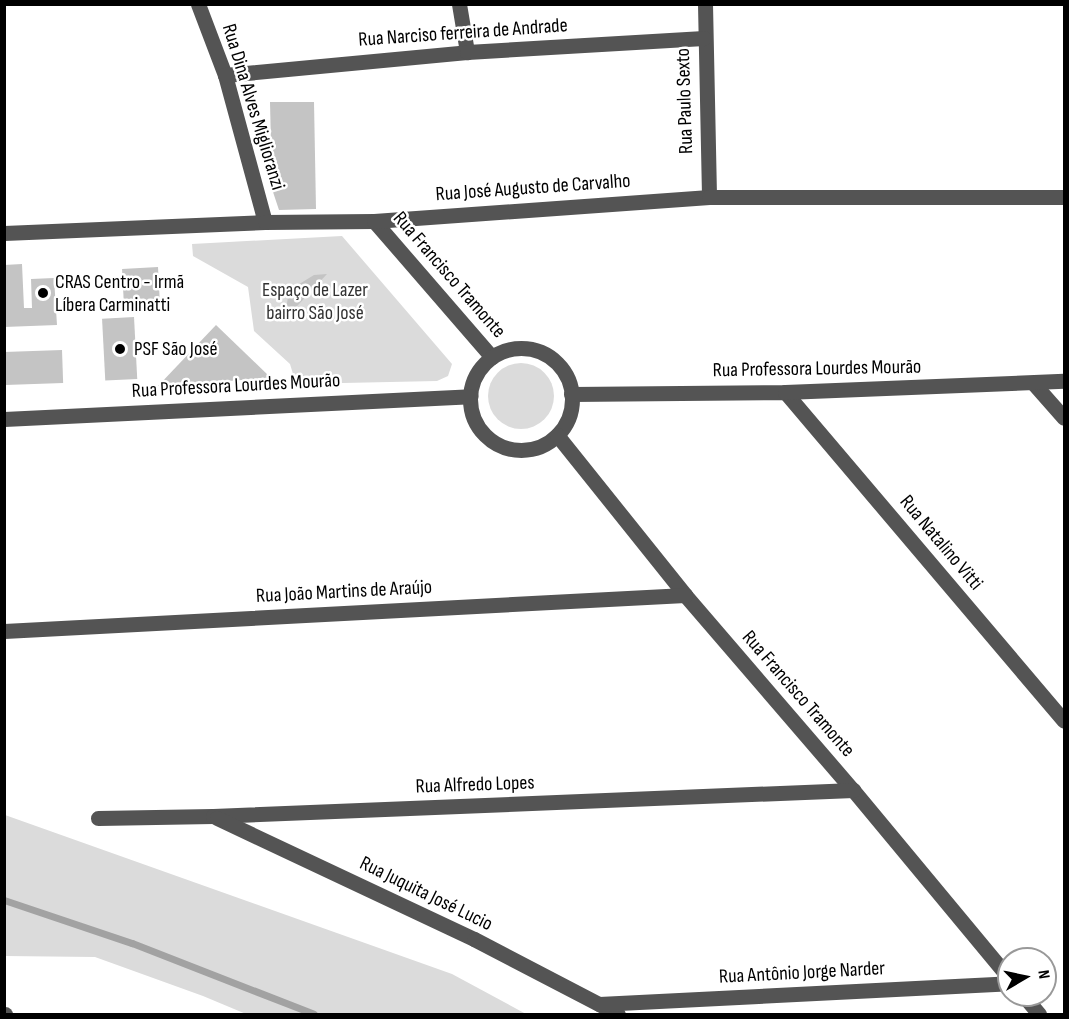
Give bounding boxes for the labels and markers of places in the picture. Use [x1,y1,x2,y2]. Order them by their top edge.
place label: CRAS Centro - Irmã Líbera Carminatti [55,270,184,317]
marker: CRAS Centro - Irmã Líbera Carminatti [36,286,50,300]
place label: PSF São José [134,337,217,361]
marker: PSF São José [111,340,129,358]

